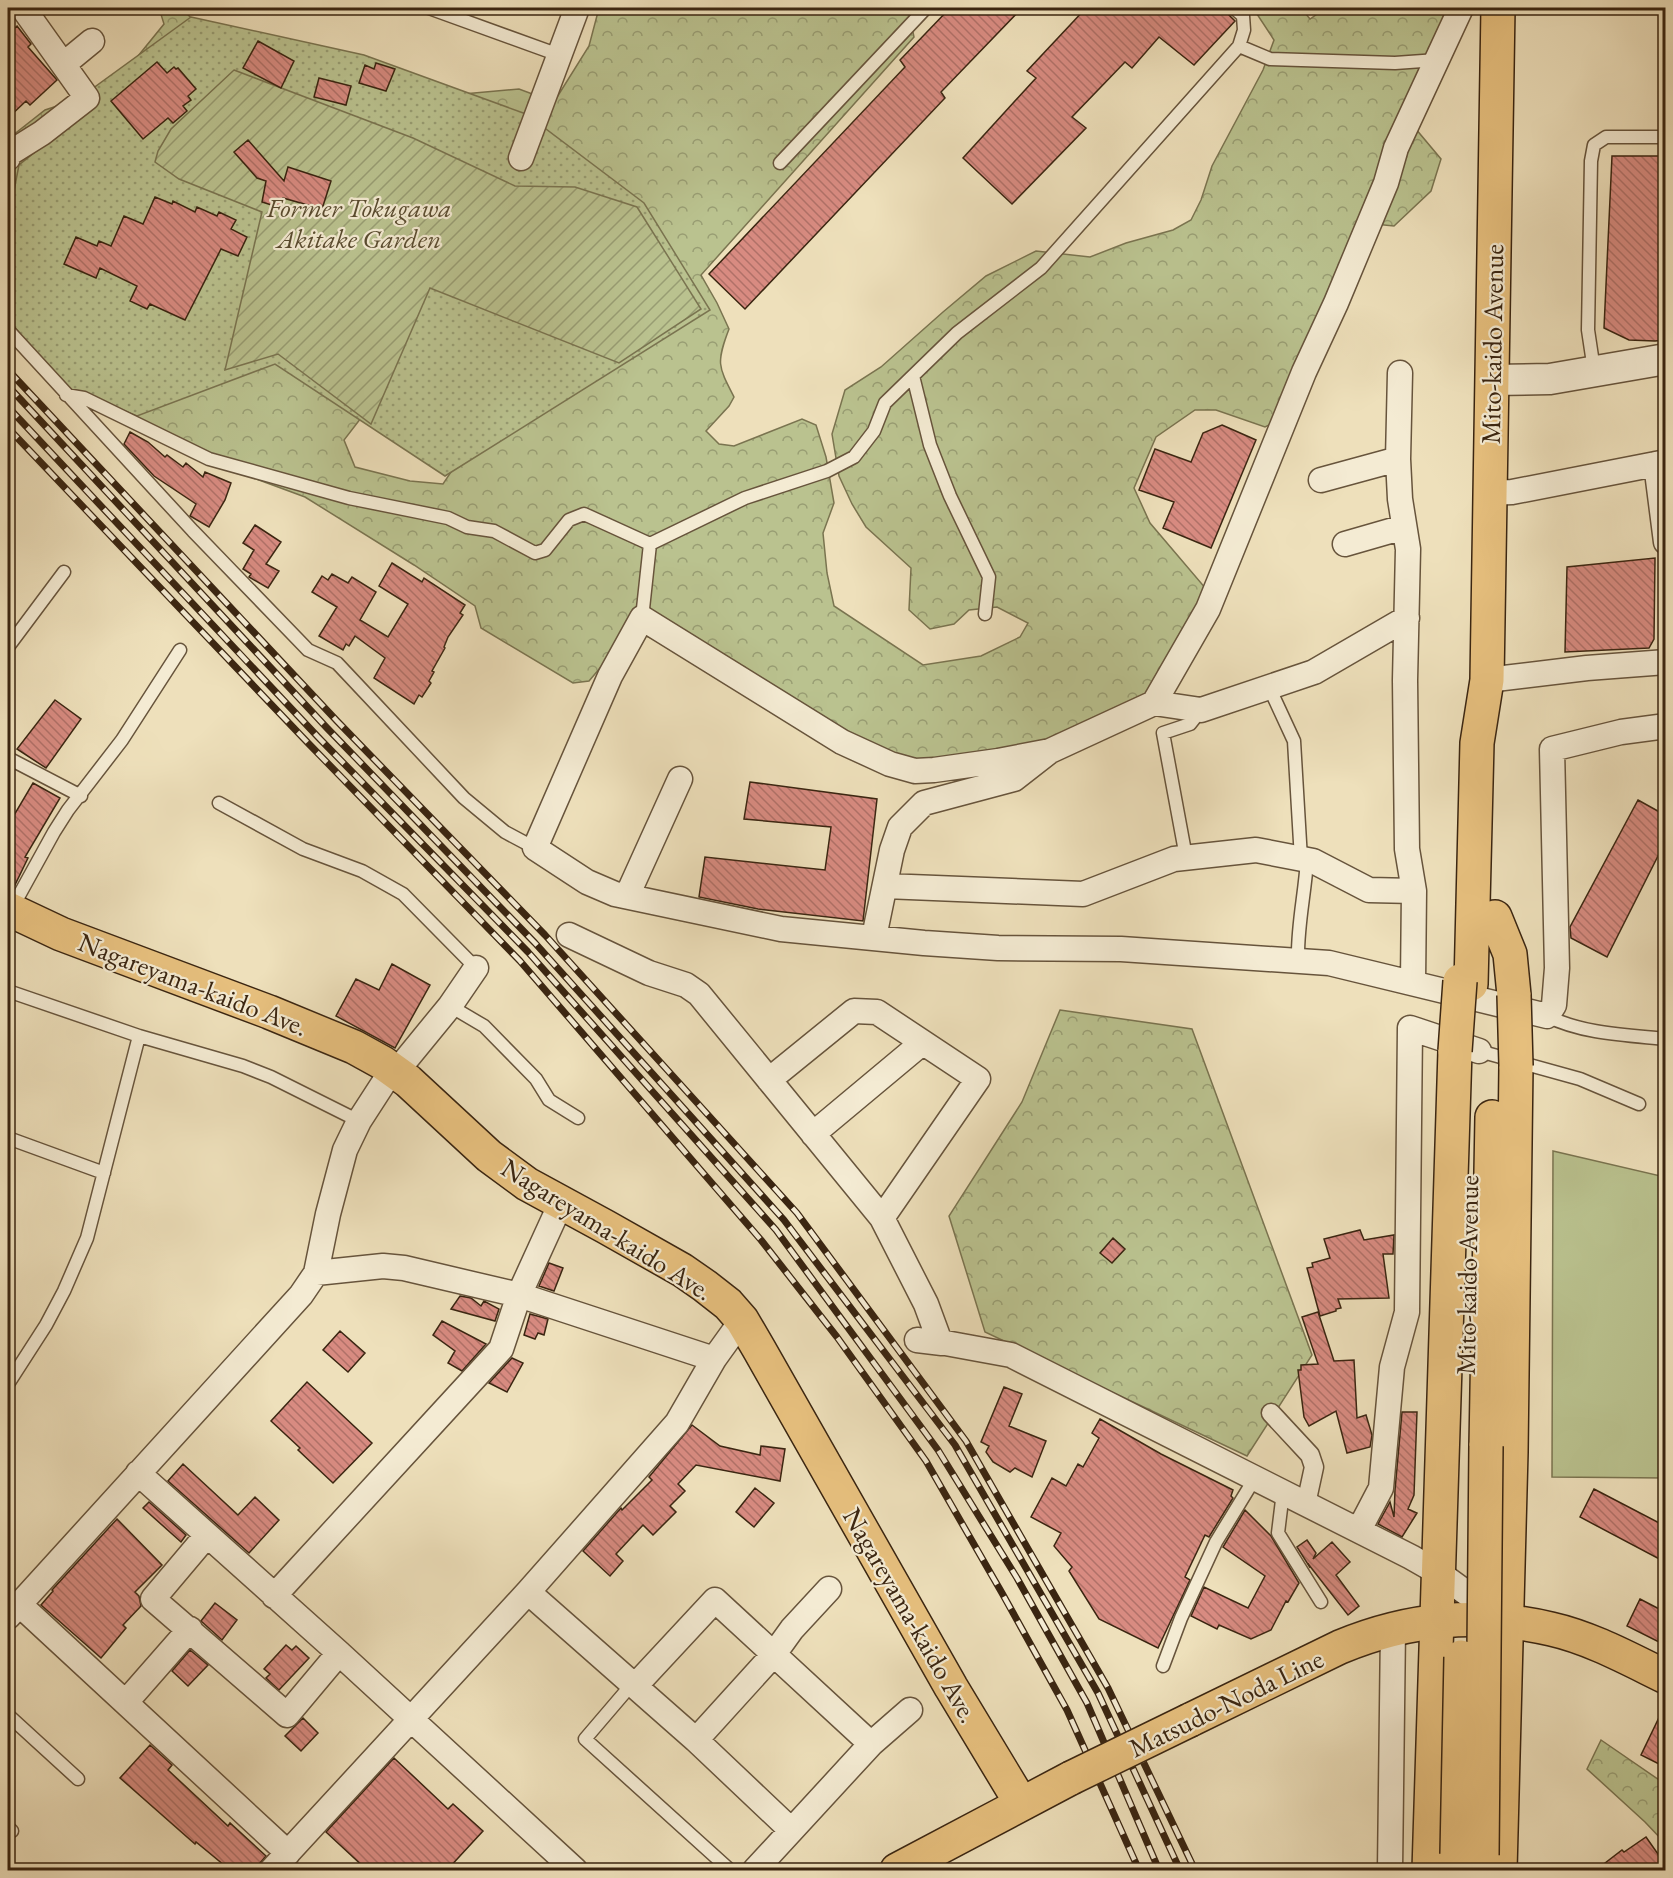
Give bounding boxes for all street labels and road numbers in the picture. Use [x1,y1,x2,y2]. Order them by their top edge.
street label: Mito-kaido Avenue [1473,244,1511,444]
street label: Nagareyama-kaido Ave. [73,924,313,1044]
street label: Nagareyama-kaido Ave. [495,1150,719,1308]
street label: Mito-kaido Avenue [1448,1175,1486,1375]
street label: Nagareyama-kaido Ave. [835,1501,987,1729]
street label: Matsudo-Noda Line [1123,1641,1329,1765]

